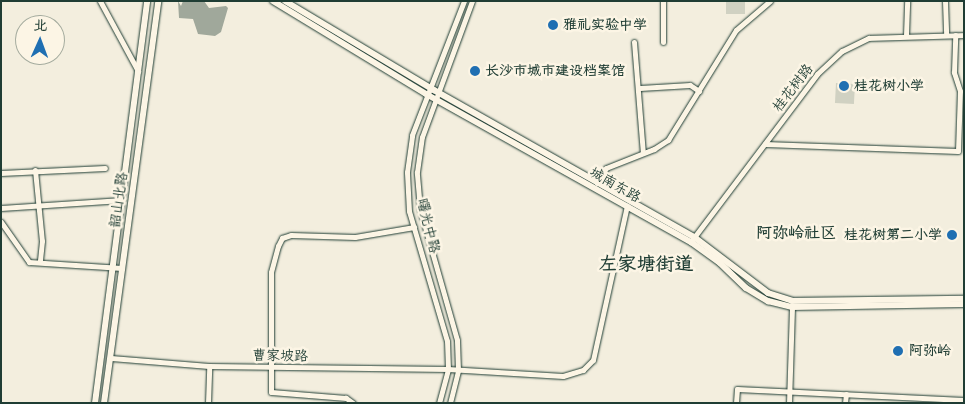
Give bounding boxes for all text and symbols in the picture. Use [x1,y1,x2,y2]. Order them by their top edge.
north arrow [15,15,65,65]
text: 北 [33,15,48,37]
place label: 雅礼实验中学 [563,17,647,33]
marker: 雅礼实验中学 [547,19,559,31]
street label: 桂花树路 [769,61,817,115]
place label: 长沙市城市建设档案馆 [485,63,625,79]
marker: 长沙市城市建设档案馆 [469,65,481,77]
place label: 桂花树小学 [854,78,924,94]
marker: 桂花树小学 [838,80,850,92]
street label: 城南东路 [587,164,643,206]
street label: 韶山北路 [107,171,131,229]
street label: 曙光中路 [413,197,443,255]
district label: 阿弥岭社区 [756,224,836,244]
place label: 桂花树第二小学 [844,227,942,243]
marker: 桂花树第二小学 [946,229,958,241]
district label: 左家塘街道 [599,255,693,277]
place label: 阿弥岭 [909,343,951,359]
marker: 阿弥岭 [891,344,905,358]
street label: 曹家坡路 [252,347,308,365]

